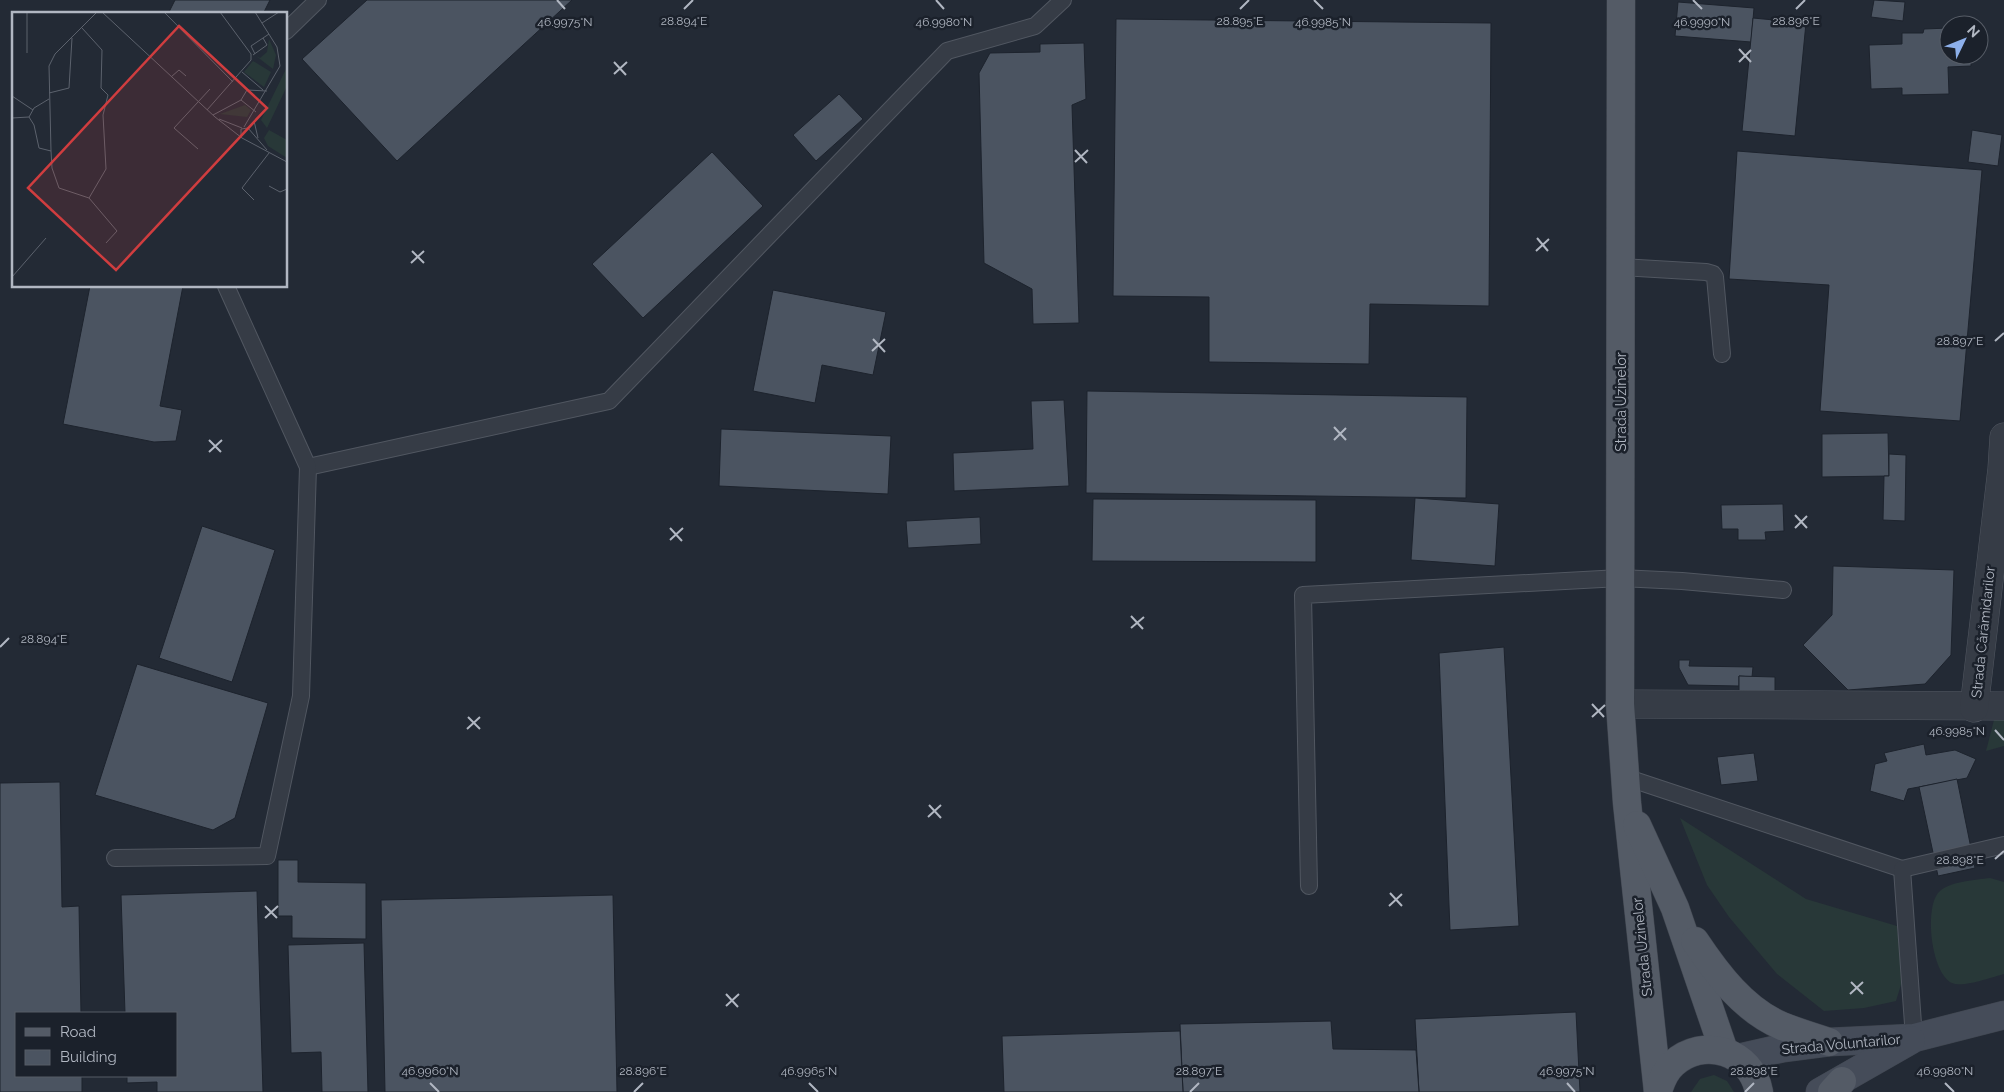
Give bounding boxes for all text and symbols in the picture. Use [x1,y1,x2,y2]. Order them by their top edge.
inset map [12,12,288,288]
text: 28.894°E [661,14,707,28]
text: 28.895°E [1217,14,1263,28]
text: 28.896°E [1772,14,1820,28]
text: 46.9975°N [537,15,593,29]
text: 46.9980°N [916,15,972,29]
text: 46.9985°N [1295,15,1351,29]
text: 46.9990°N [1674,15,1730,29]
north arrow [1939,15,1989,65]
text: N [1964,22,1983,40]
text: 28.897°E [1937,334,1983,348]
street label: Strada Uzinelor [1613,352,1629,452]
street label: Strada Cărămidarilor [1968,565,1998,699]
text: 28.894°E [21,632,67,646]
text: 46.9985°N [1929,724,1985,738]
text: 28.898°E [1936,853,1984,867]
street label: Strada Uzinelor [1629,897,1655,997]
legend [15,1012,178,1077]
text: Road [60,1023,96,1041]
street label: Strada Voluntarilor [1781,1031,1901,1057]
text: Building [60,1048,117,1066]
text: 46.9960°N [402,1064,458,1078]
text: 28.896°E [619,1064,667,1078]
text: 46.9965°N [781,1064,837,1078]
text: 28.897°E [1176,1064,1222,1078]
text: 46.9975°N [1539,1064,1595,1078]
text: 28.898°E [1730,1064,1778,1078]
text: 46.9980°N [1917,1064,1973,1078]

